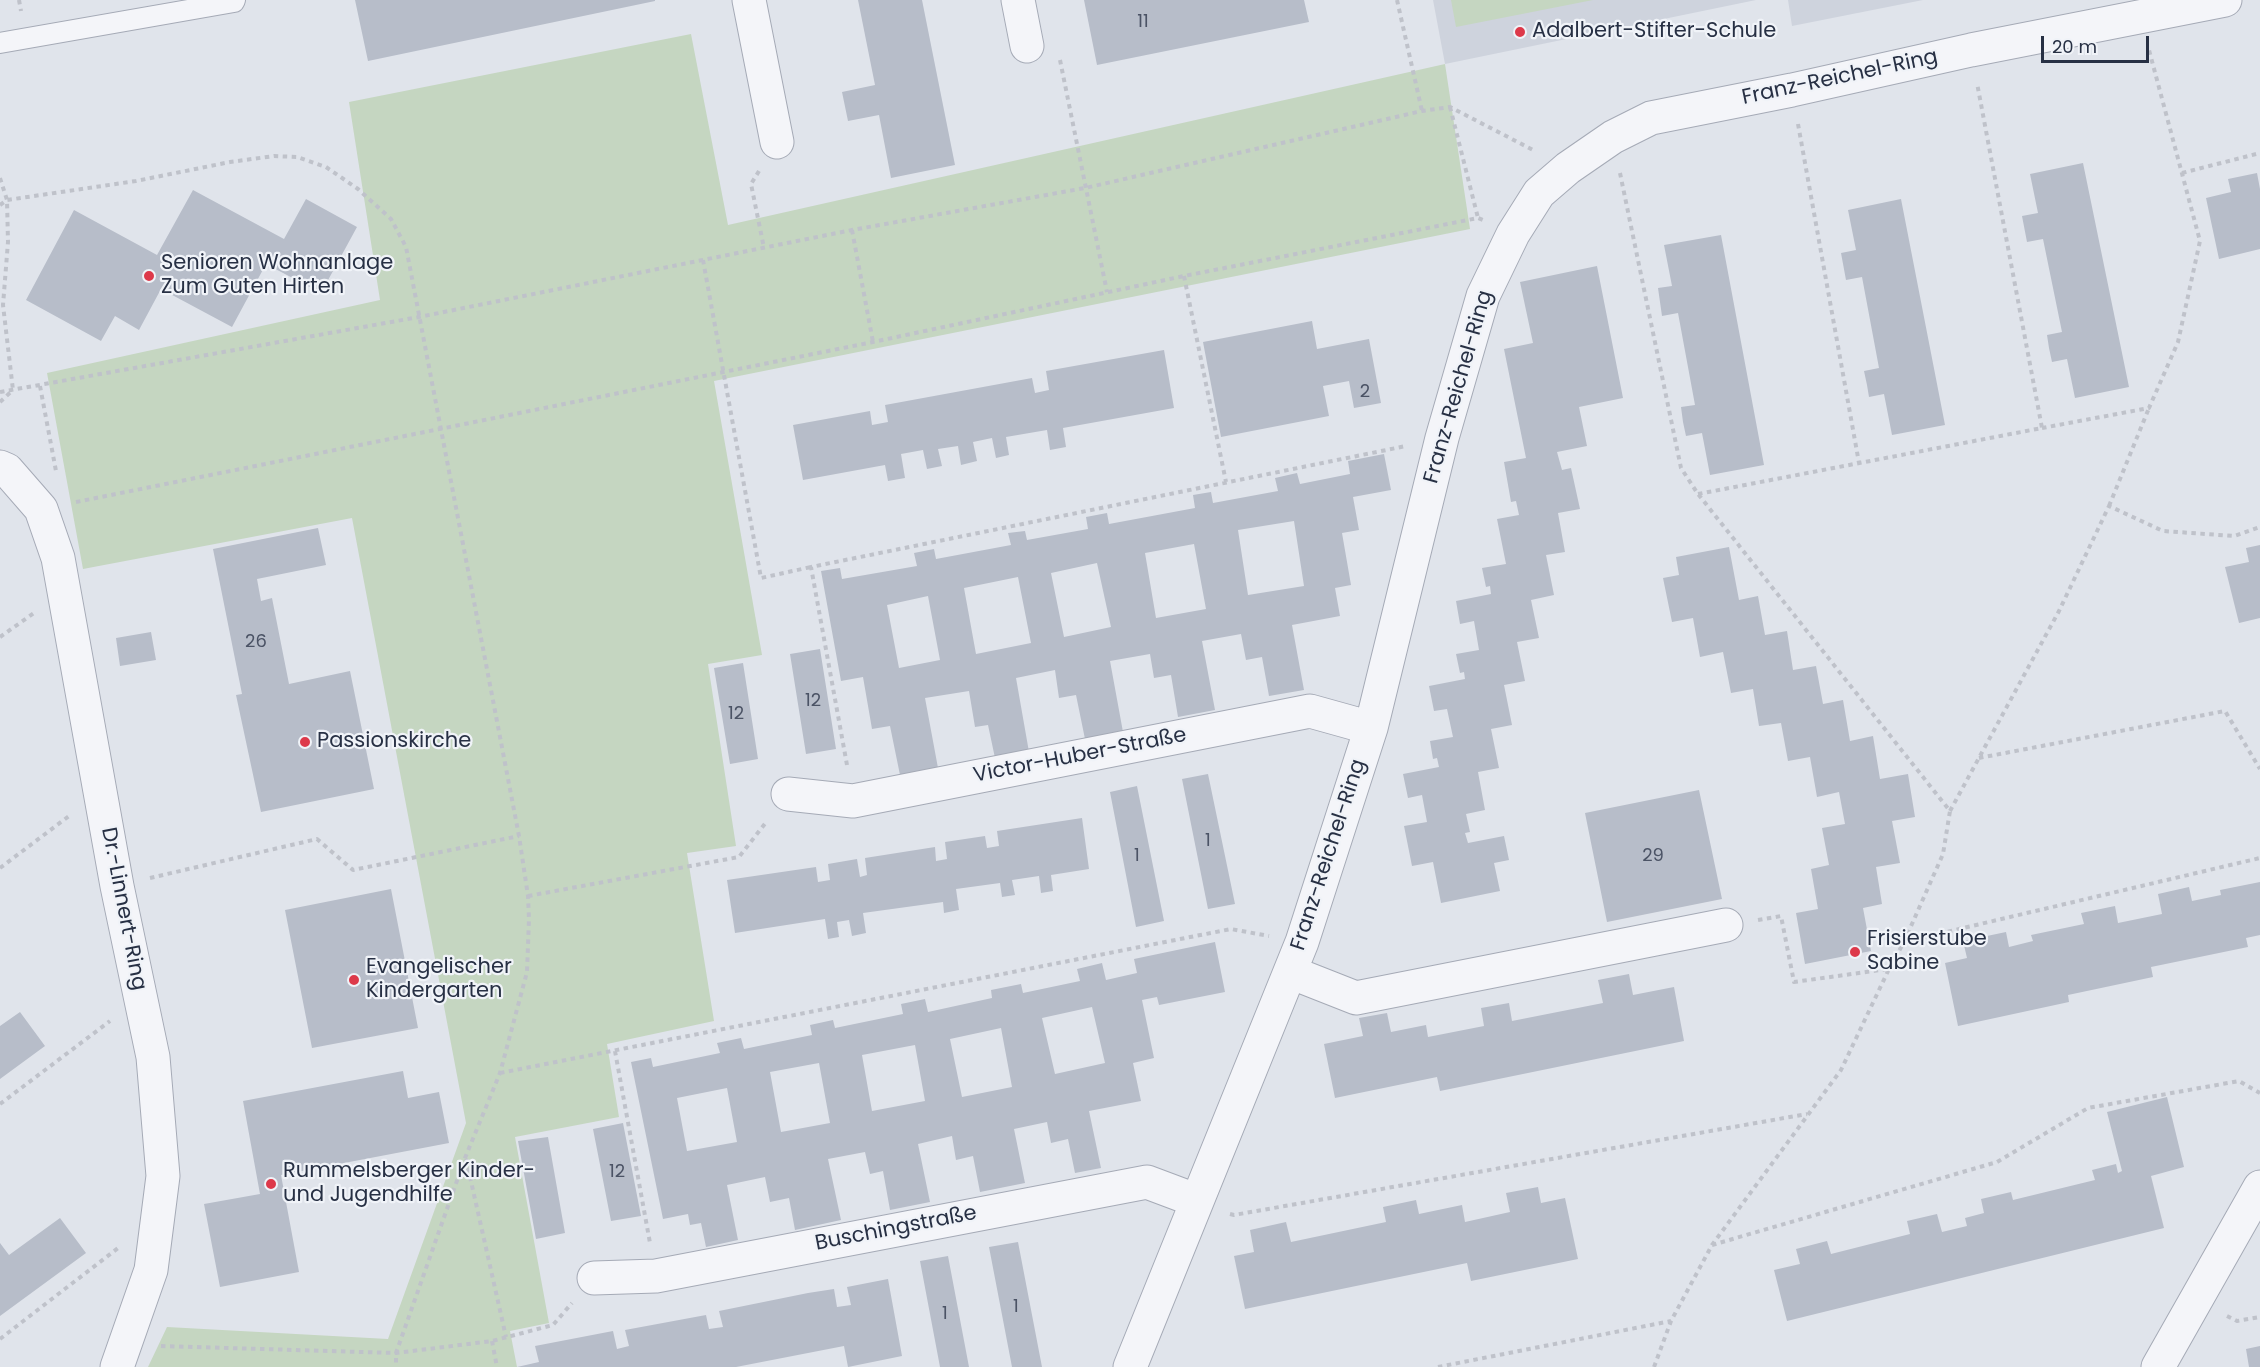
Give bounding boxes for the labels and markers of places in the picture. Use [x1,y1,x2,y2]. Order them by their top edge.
place label: Adalbert-Stifter-Schule [1532,19,1776,45]
marker: Adalbert-Stifter-Schule [1513,25,1527,39]
place label: Senioren Wohnanlage Zum Guten Hirten [161,251,393,301]
marker: Senioren Wohnanlage Zum Guten Hirten [142,269,156,283]
place label: Passionskirche [317,729,471,755]
marker: Passionskirche [298,735,312,749]
place label: Frisierstube Sabine [1867,927,1987,977]
marker: Frisierstube Sabine [1848,945,1862,959]
place label: Evangelischer Kindergarten [366,955,512,1005]
marker: Evangelischer Kindergarten [347,973,361,987]
place label: Rummelsberger Kinder- und Jugendhilfe [283,1159,535,1209]
marker: Rummelsberger Kinder- und Jugendhilfe [264,1177,278,1191]

